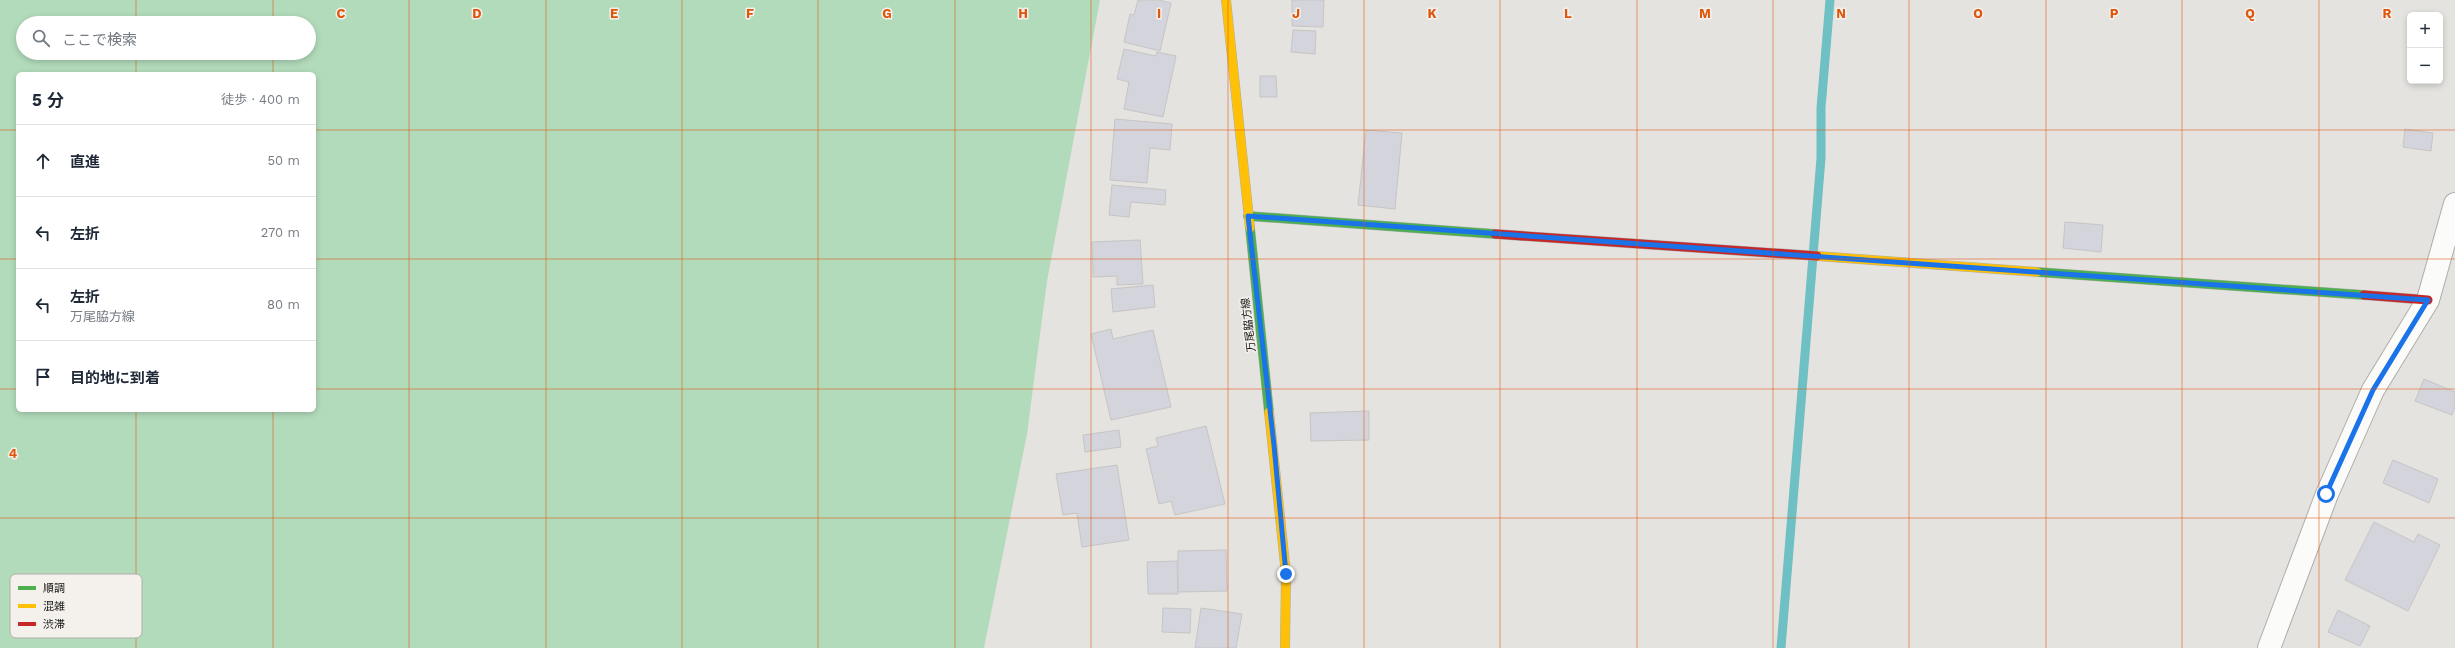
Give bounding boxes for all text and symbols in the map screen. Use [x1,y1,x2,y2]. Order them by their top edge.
text: C [337,6,346,21]
text: D [472,6,482,21]
text: E [610,6,618,21]
text: F [746,6,754,21]
text: G [882,6,892,21]
text: H [1018,6,1028,21]
text: I [1157,6,1161,21]
text: J [1292,6,1300,21]
text: K [1427,6,1437,21]
text: L [1564,6,1572,21]
text: M [1699,6,1711,21]
text: N [1836,6,1846,21]
text: O [1973,6,1983,21]
text: P [2110,6,2119,21]
text: Q [2245,6,2255,21]
text: R [2383,6,2392,21]
map controls [2407,12,2443,84]
button: + [2407,12,2443,48]
search box [16,16,316,60]
icon: search [30,27,52,49]
text: ここで検索 [62,31,137,49]
button: − [2407,48,2443,84]
text: 5 分 [32,90,64,110]
text: 徒歩 · 400 m [221,92,300,107]
icon: ahead [32,150,54,172]
text: 直進 [70,153,100,171]
text: 50 m [268,153,300,168]
icon: left [32,222,54,244]
text: 左折 [70,225,100,243]
text: 270 m [261,225,300,240]
text: 左折 [70,288,100,306]
icon: left [32,294,54,316]
text: 80 m [267,297,300,312]
street label: 万尾脇方線 [1239,297,1258,353]
text: 万尾脇方線 [70,309,135,324]
icon: arrive [32,366,54,388]
text: 目的地に到着 [70,369,160,387]
text: 4 [9,446,18,461]
route start [2317,485,2335,503]
route end [1277,565,1295,583]
legend [10,574,142,638]
text: 順調 [43,582,65,595]
text: 混雑 [43,600,65,613]
text: 渋滞 [43,618,65,631]

